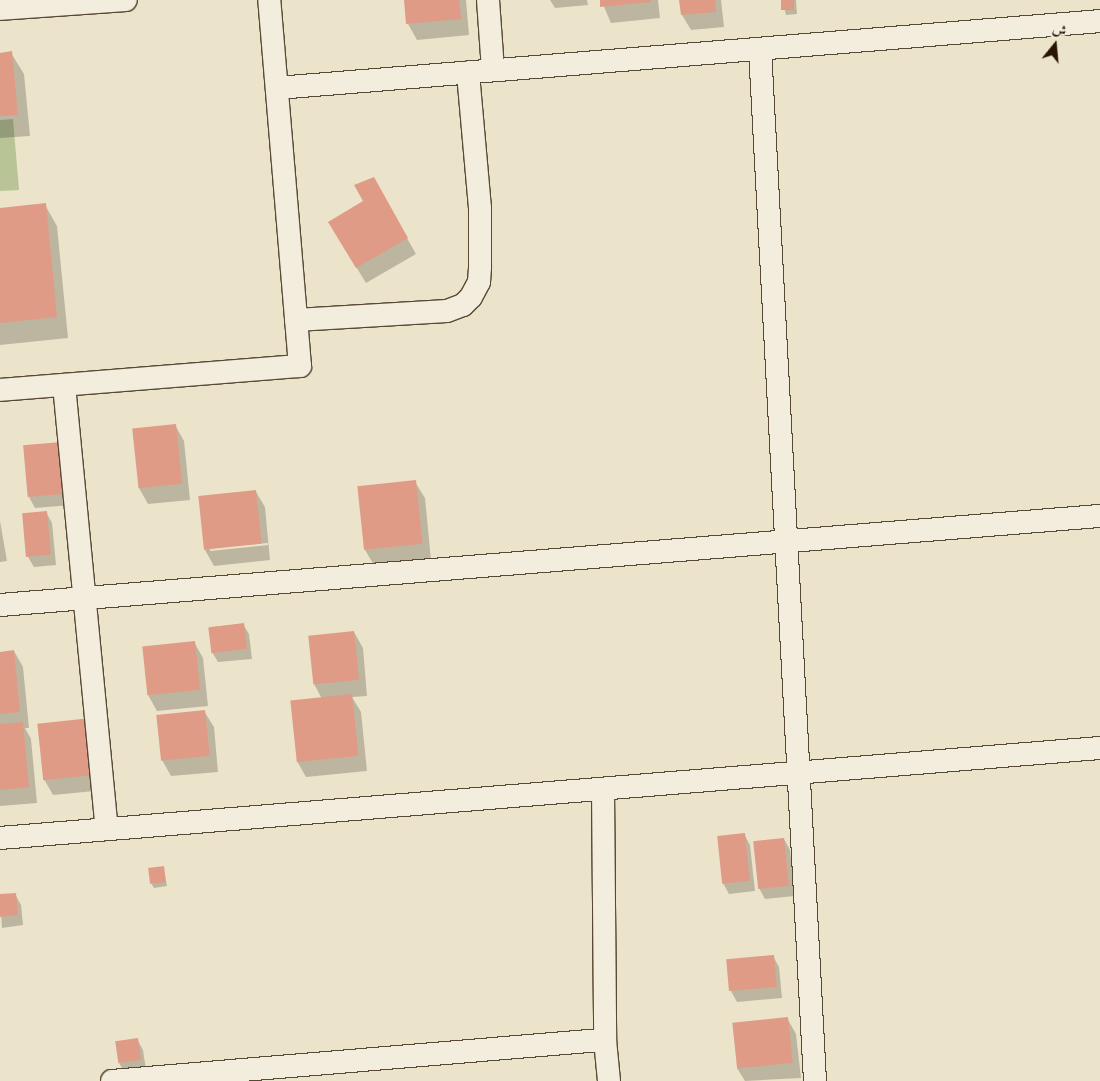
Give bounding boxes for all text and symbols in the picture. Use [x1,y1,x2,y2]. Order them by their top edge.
north arrow [1030,20,1080,70]
text: ش [1051,22,1068,39]

